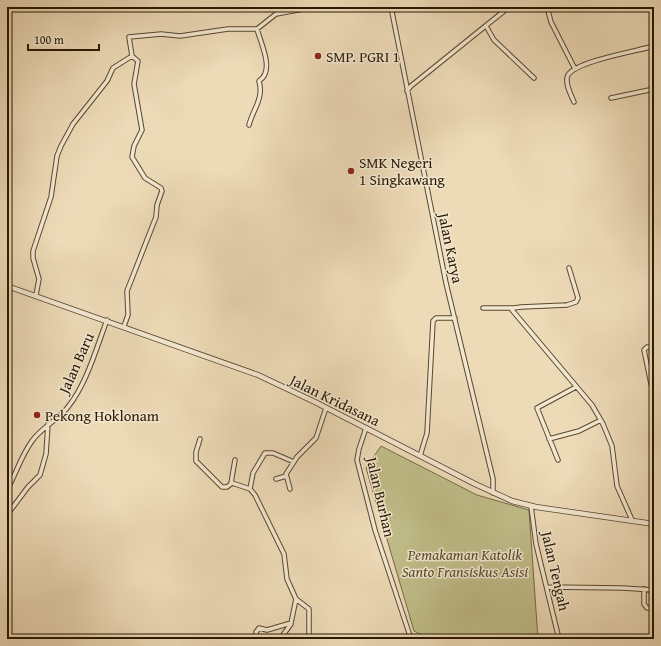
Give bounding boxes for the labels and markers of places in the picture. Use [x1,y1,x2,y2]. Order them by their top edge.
place label: SMP. PGRI 1 [326,46,400,67]
marker: SMP. PGRI 1 [313,51,323,61]
place label: SMK Negeri 1 Singkawang [359,152,445,190]
marker: SMK Negeri 1 Singkawang [346,166,356,176]
place label: Pekong Hoklonam [45,405,160,426]
marker: Pekong Hoklonam [32,410,42,420]

